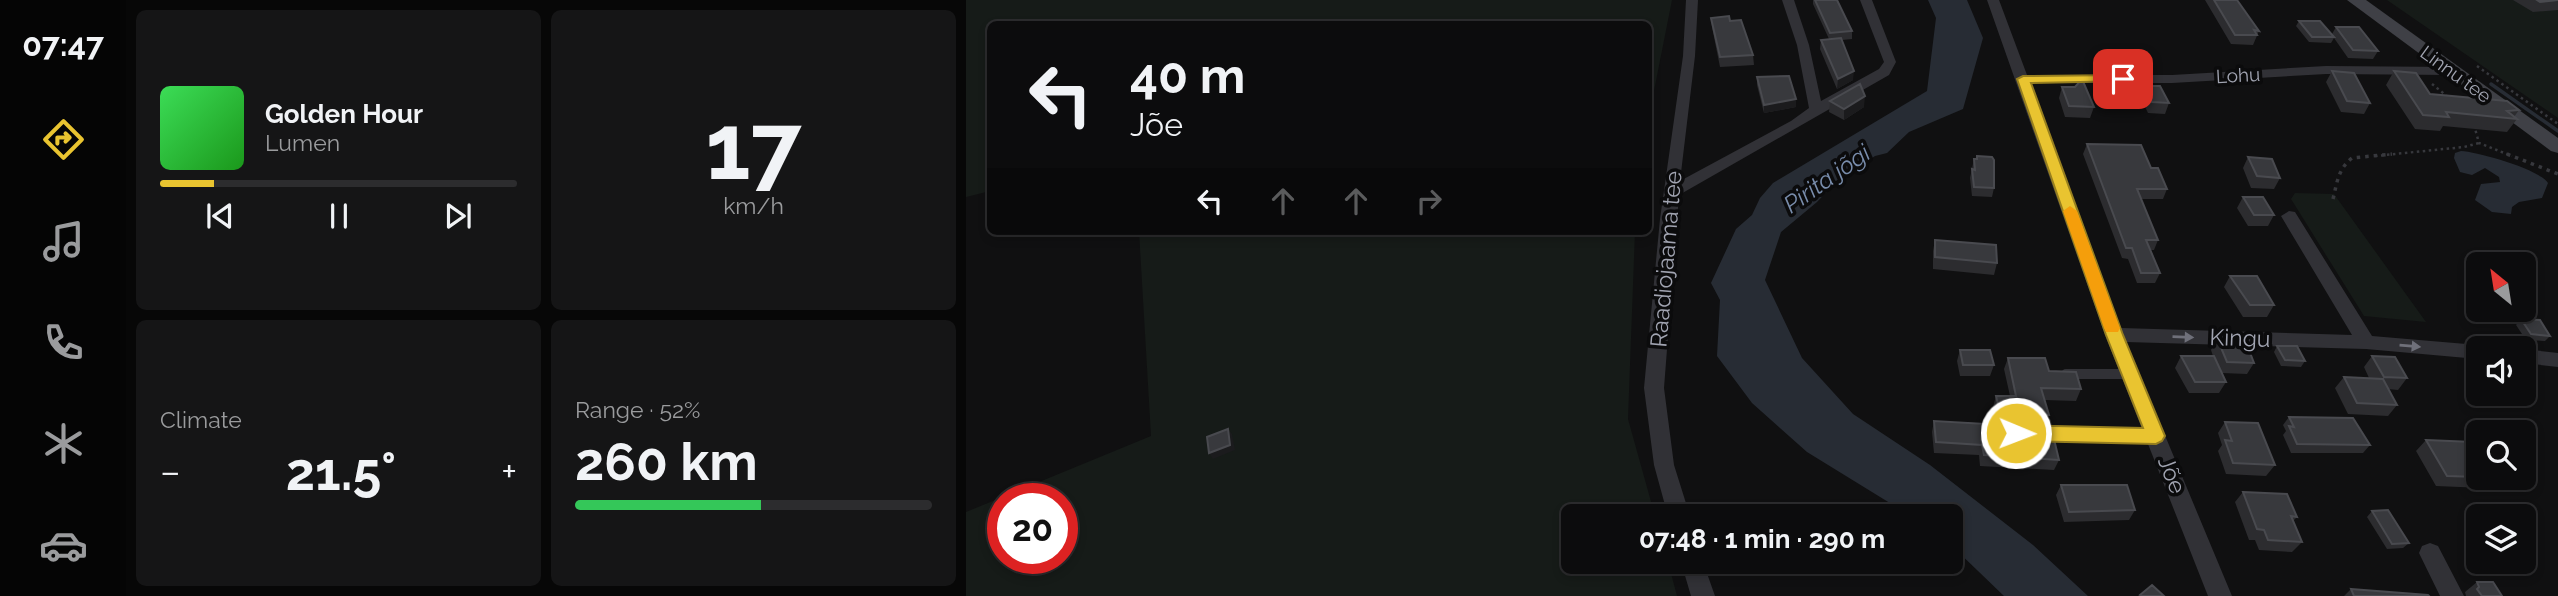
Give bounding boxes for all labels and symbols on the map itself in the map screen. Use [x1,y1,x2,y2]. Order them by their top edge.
street label: Linnu tee [2416,41,2496,107]
pin [2093,49,2153,109]
street label: Lohu [2215,63,2261,87]
water label: Pirita jõgi [1778,138,1876,219]
street label: Raadiojaama tee [1644,170,1687,348]
north arrow [2466,252,2536,322]
street label: Kingu [2209,323,2271,352]
one-way arrow [2172,331,2194,342]
one-way arrow [2399,341,2421,352]
position arrow [1979,396,2053,470]
street label: Jõe [2153,452,2192,498]
speed limit sign: 20 [987,483,1078,574]

